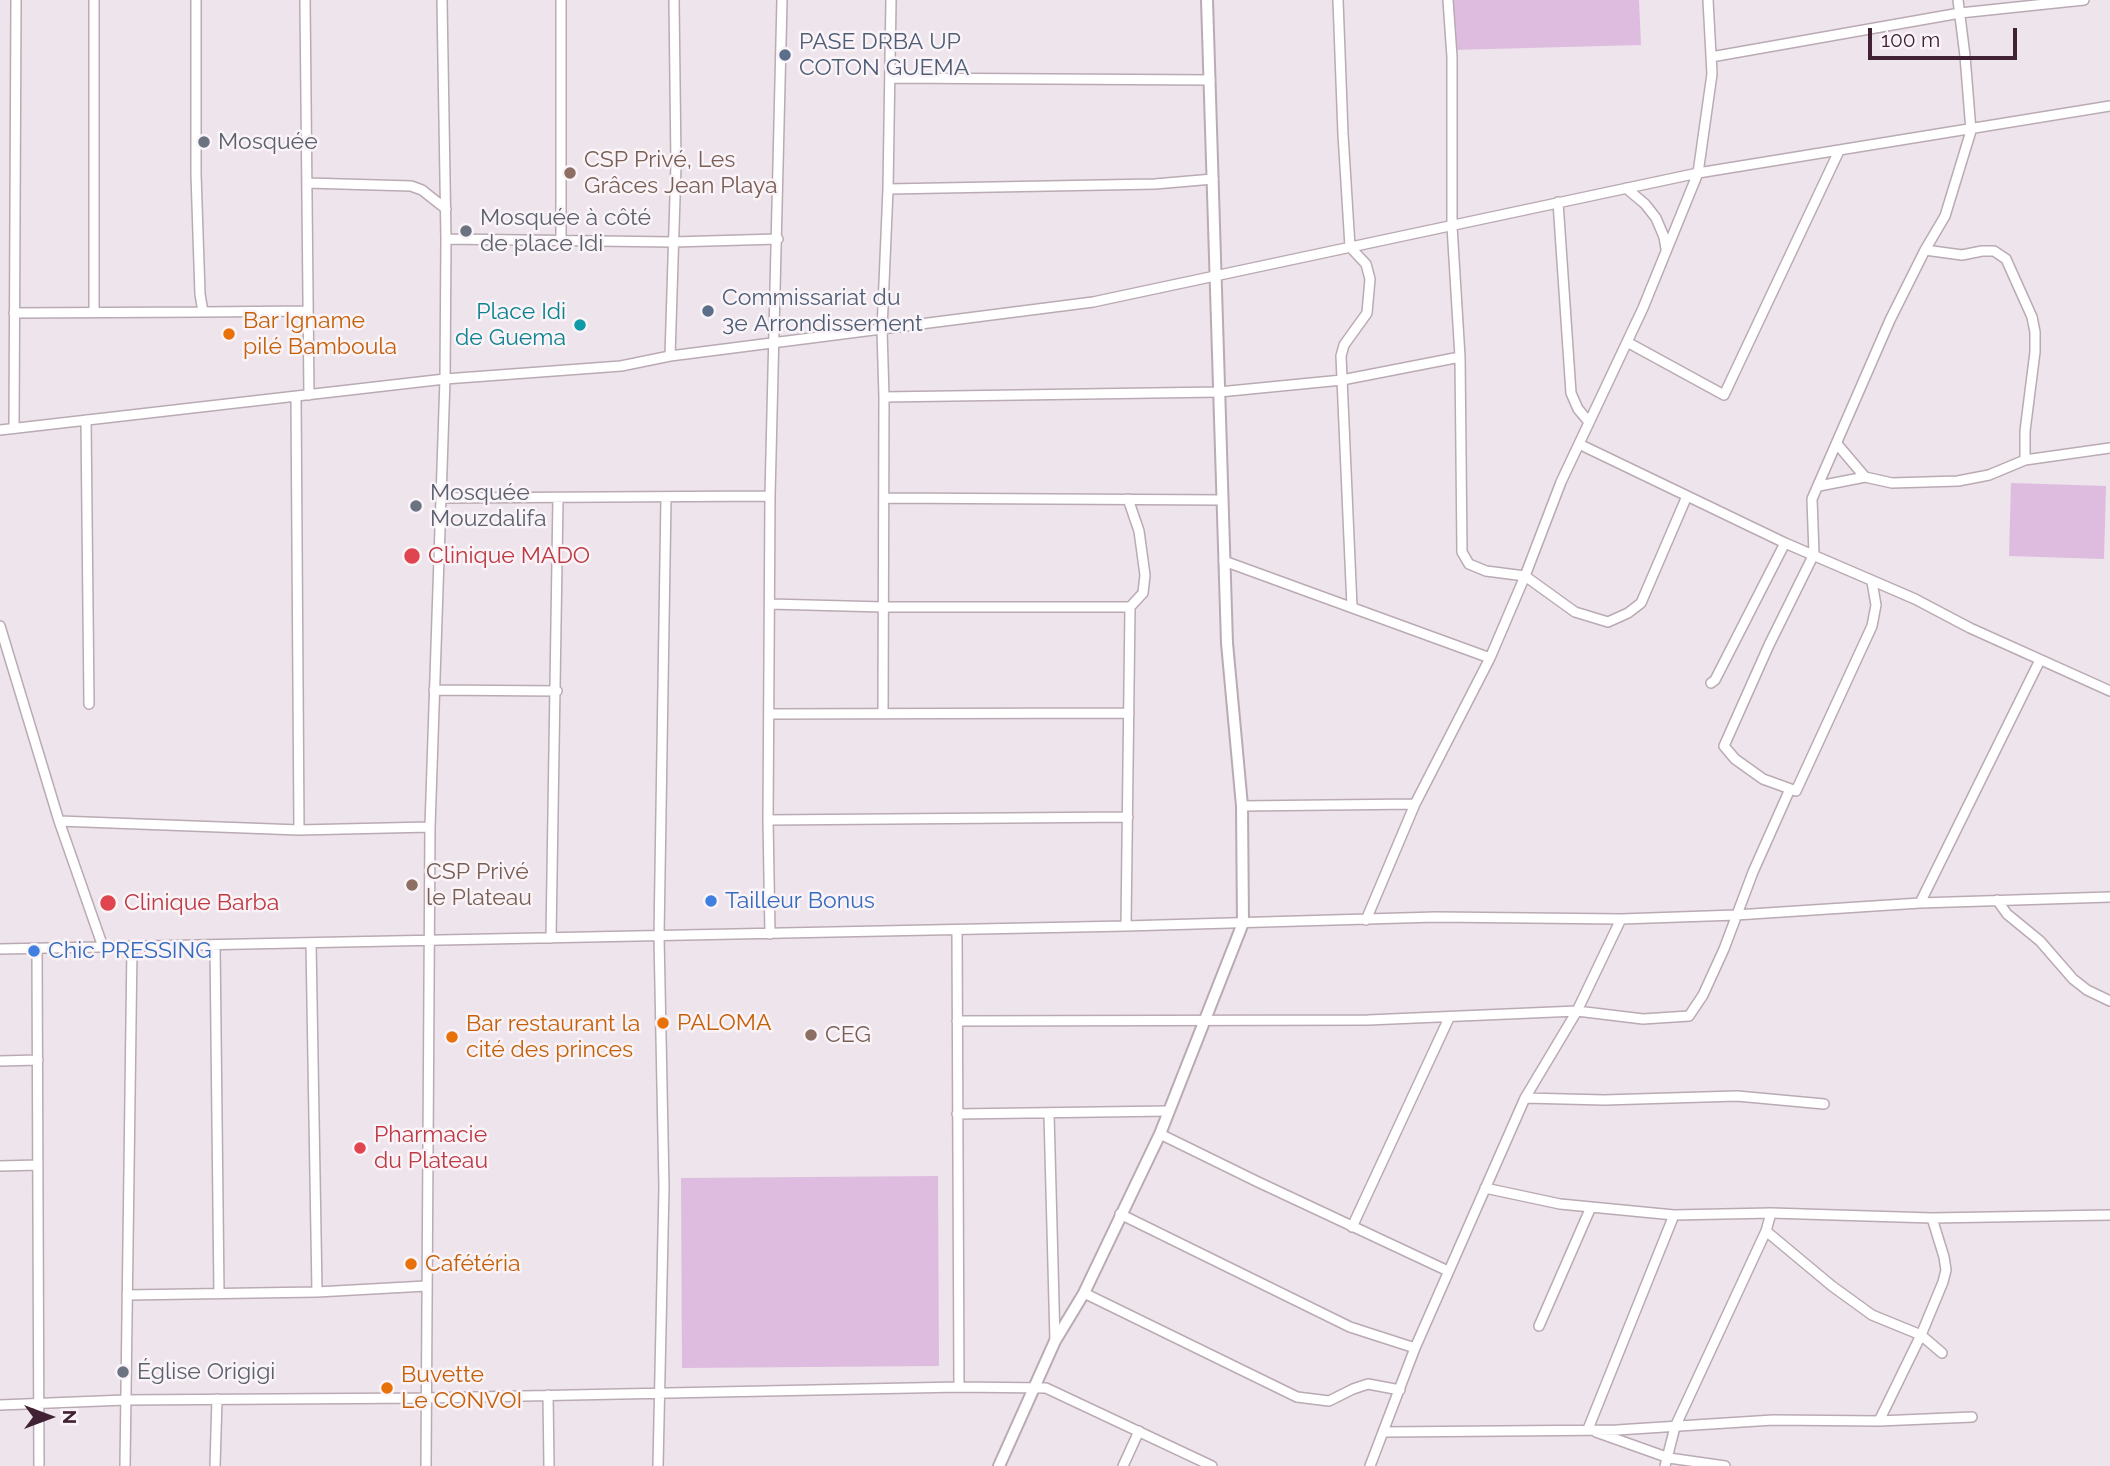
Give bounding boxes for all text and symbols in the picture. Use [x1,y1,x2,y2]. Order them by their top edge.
scale bar [1872,14,2021,58]
text: 100 m [1881,27,1940,52]
place label: PASE DRBA UP COTON GUEMA [799,28,969,82]
marker: PASE DRBA UP COTON GUEMA [777,47,793,63]
place label: Mosquée [218,128,318,156]
marker: Mosquée [196,134,212,150]
place label: CSP Privé, Les Grâces Jean Playa [584,146,778,200]
marker: CSP Privé, Les Grâces Jean Playa [562,165,578,181]
place label: Mosquée à côté de place Idi [480,204,651,258]
marker: Mosquée à côté de place Idi [458,223,474,239]
place label: Commissariat du 3e Arrondissement [722,284,923,338]
place label: Place Idi de Guema [455,298,566,352]
marker: Commissariat du 3e Arrondissement [700,303,716,319]
place label: Bar Igname pilé Bamboula [243,307,397,361]
marker: Place Idi de Guema [572,317,588,333]
marker: Bar Igname pilé Bamboula [221,326,237,342]
place label: Mosquée Mouzdalifa [430,479,547,533]
marker: Mosquée Mouzdalifa [408,498,424,514]
place label: Clinique MADO [428,542,590,570]
marker: Clinique MADO [402,546,422,566]
place label: CSP Privé le Plateau [426,858,532,912]
marker: CSP Privé le Plateau [404,877,420,893]
place label: Tailleur Bonus [725,887,875,915]
place label: Clinique Barba [124,889,279,917]
marker: Clinique Barba [98,893,118,913]
marker: Tailleur Bonus [703,893,719,909]
place label: Chic PRESSING [48,937,212,965]
marker: Chic PRESSING [26,943,42,959]
place label: PALOMA [677,1009,771,1037]
place label: Bar restaurant la cité des princes [466,1010,640,1064]
marker: PALOMA [655,1015,671,1031]
place label: CEG [825,1021,871,1049]
marker: CEG [803,1027,819,1043]
marker: Bar restaurant la cité des princes [444,1029,460,1045]
place label: Pharmacie du Plateau [374,1121,488,1175]
marker: Pharmacie du Plateau [352,1140,368,1156]
place label: Cafétéria [425,1250,520,1278]
marker: Cafétéria [403,1256,419,1272]
place label: Église Origigi [137,1358,275,1386]
place label: Buvette Le CONVOI [401,1361,522,1415]
marker: Église Origigi [115,1364,131,1380]
marker: Buvette Le CONVOI [379,1380,395,1396]
north arrow [14,1382,84,1452]
text: N [59,1410,81,1424]

